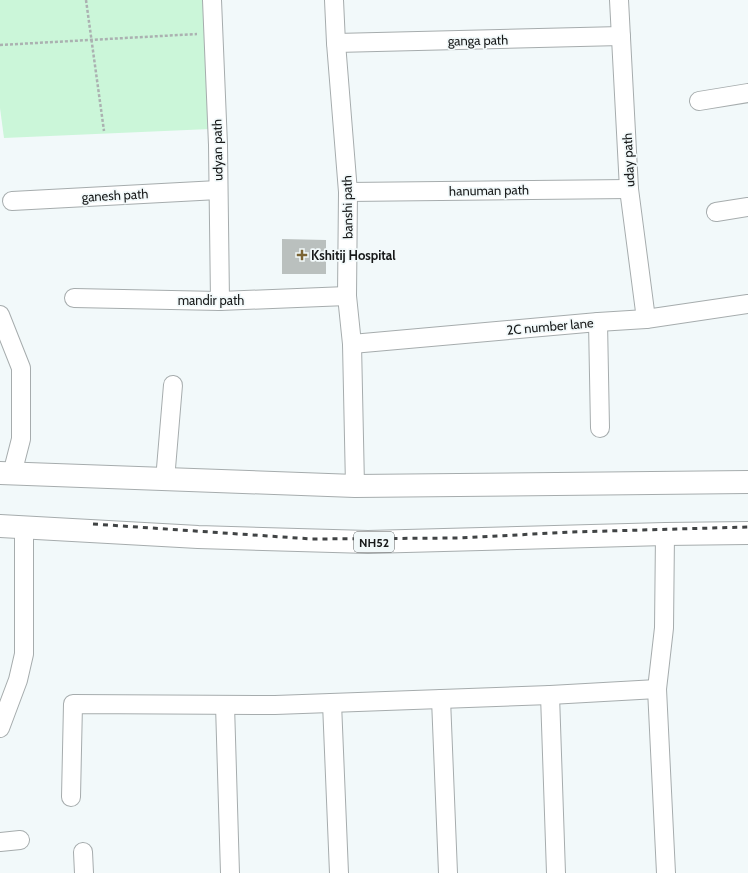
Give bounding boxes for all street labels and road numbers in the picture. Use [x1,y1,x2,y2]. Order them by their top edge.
street label: ganga path [448,31,508,49]
street label: udyan path [208,119,226,181]
street label: uday path [619,132,637,188]
street label: banshi path [338,175,356,239]
street label: hanuman path [449,181,529,199]
street label: ganesh path [81,185,149,205]
street label: mandir path [178,292,244,308]
street label: 2C number lane [506,314,595,338]
road number: NH52 [354,532,394,552]

